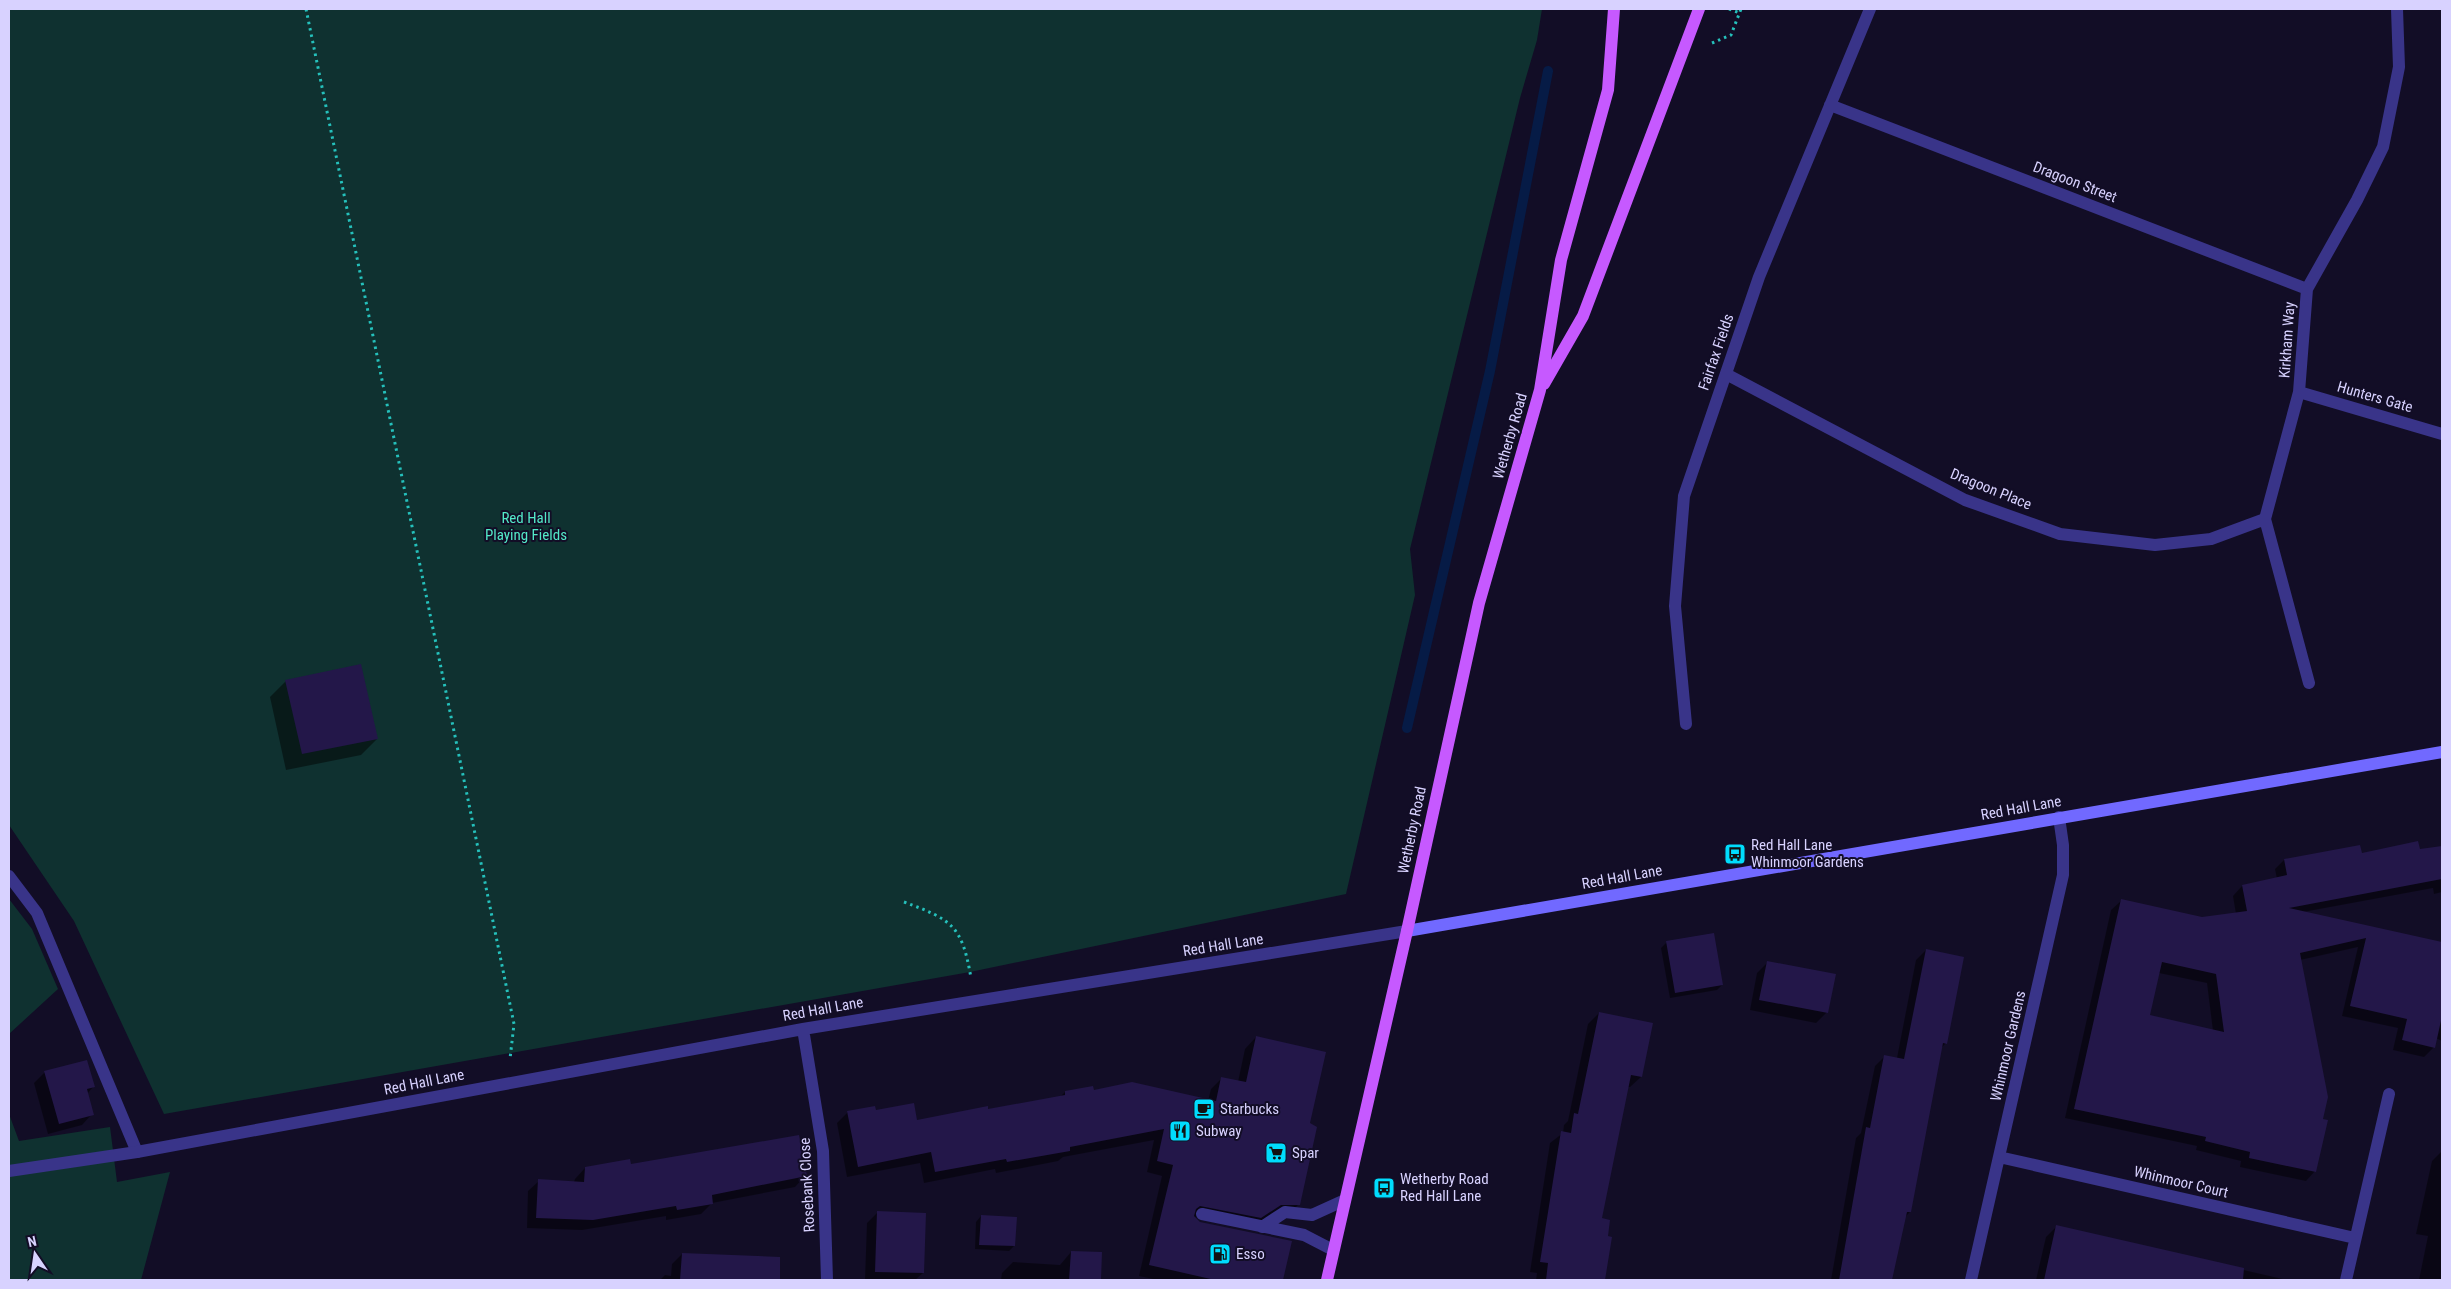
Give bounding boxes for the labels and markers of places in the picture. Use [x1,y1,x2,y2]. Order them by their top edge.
place label: Red Hall Lane Whinmoor Gardens [1751,836,1864,871]
bus stop icon: Red Hall Lane Whinmoor Gardens [1723,842,1747,866]
cafe icon: Starbucks [1192,1097,1216,1121]
place label: Starbucks [1220,1100,1279,1118]
restaurant icon: Subway [1168,1119,1192,1143]
place label: Subway [1196,1122,1242,1140]
supermarket icon: Spar [1264,1141,1288,1165]
place label: Spar [1292,1144,1319,1162]
place label: Wetherby Road Red Hall Lane [1400,1170,1489,1205]
bus stop icon: Wetherby Road Red Hall Lane [1372,1176,1396,1200]
fuel station icon: Esso [1208,1242,1232,1266]
place label: Esso [1236,1245,1265,1263]

